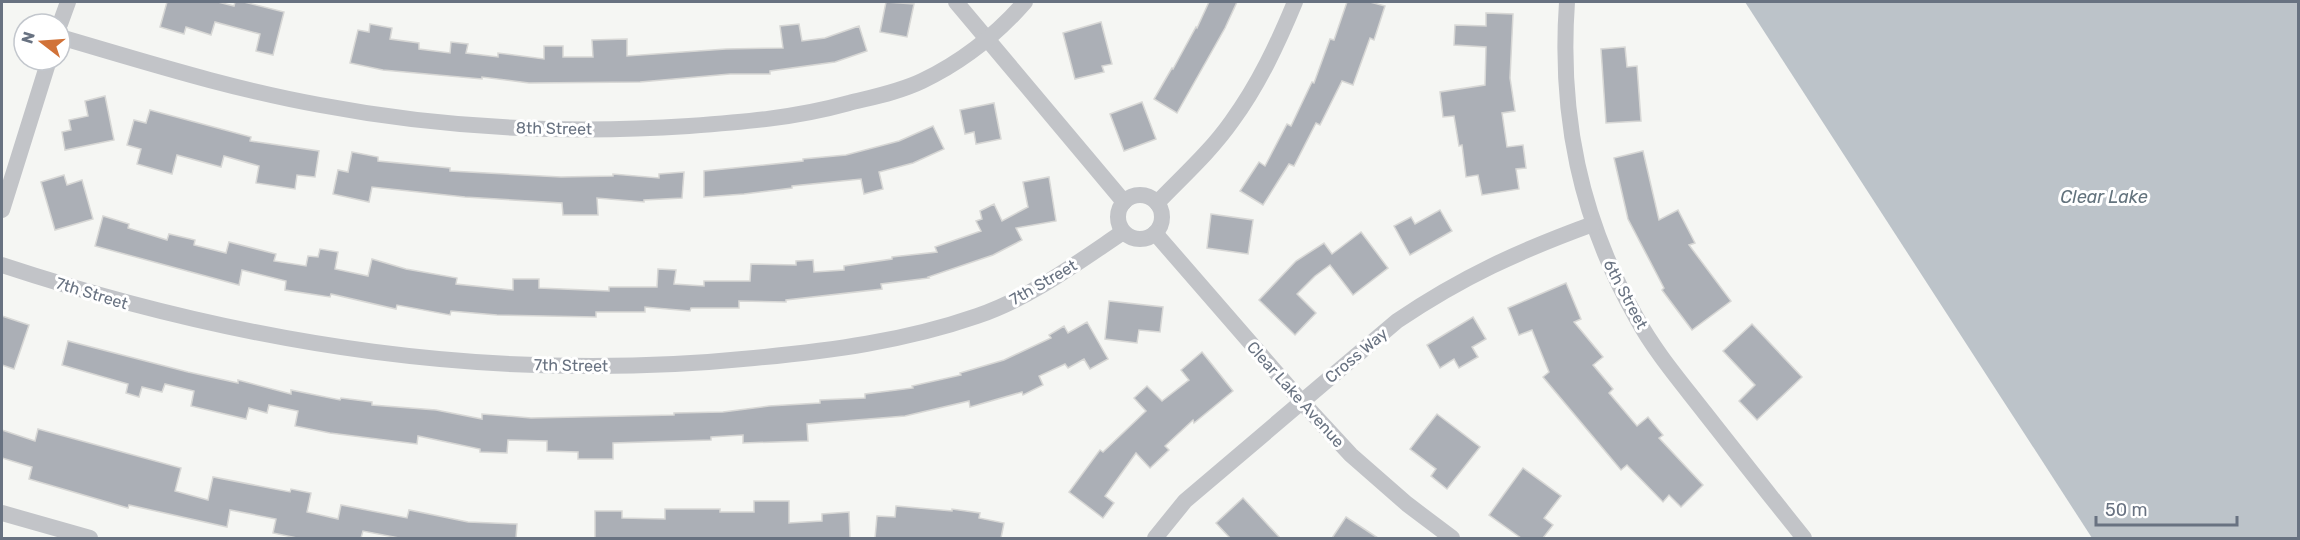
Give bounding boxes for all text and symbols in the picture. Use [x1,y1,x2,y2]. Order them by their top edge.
north arrow [12,12,72,72]
text: N [17,29,39,46]
street label: 8th Street [516,118,592,139]
water label: Clear Lake [2060,186,2148,208]
street label: 7th Street [1006,256,1080,309]
street label: 6th Street [1599,256,1652,332]
street label: 7th Street [54,274,130,313]
street label: Cross Way [1321,324,1392,387]
street label: Clear Lake Avenue [1243,337,1348,451]
street label: 7th Street [534,355,608,376]
scale bar [2096,489,2237,527]
text: 50 m [2105,499,2148,521]

